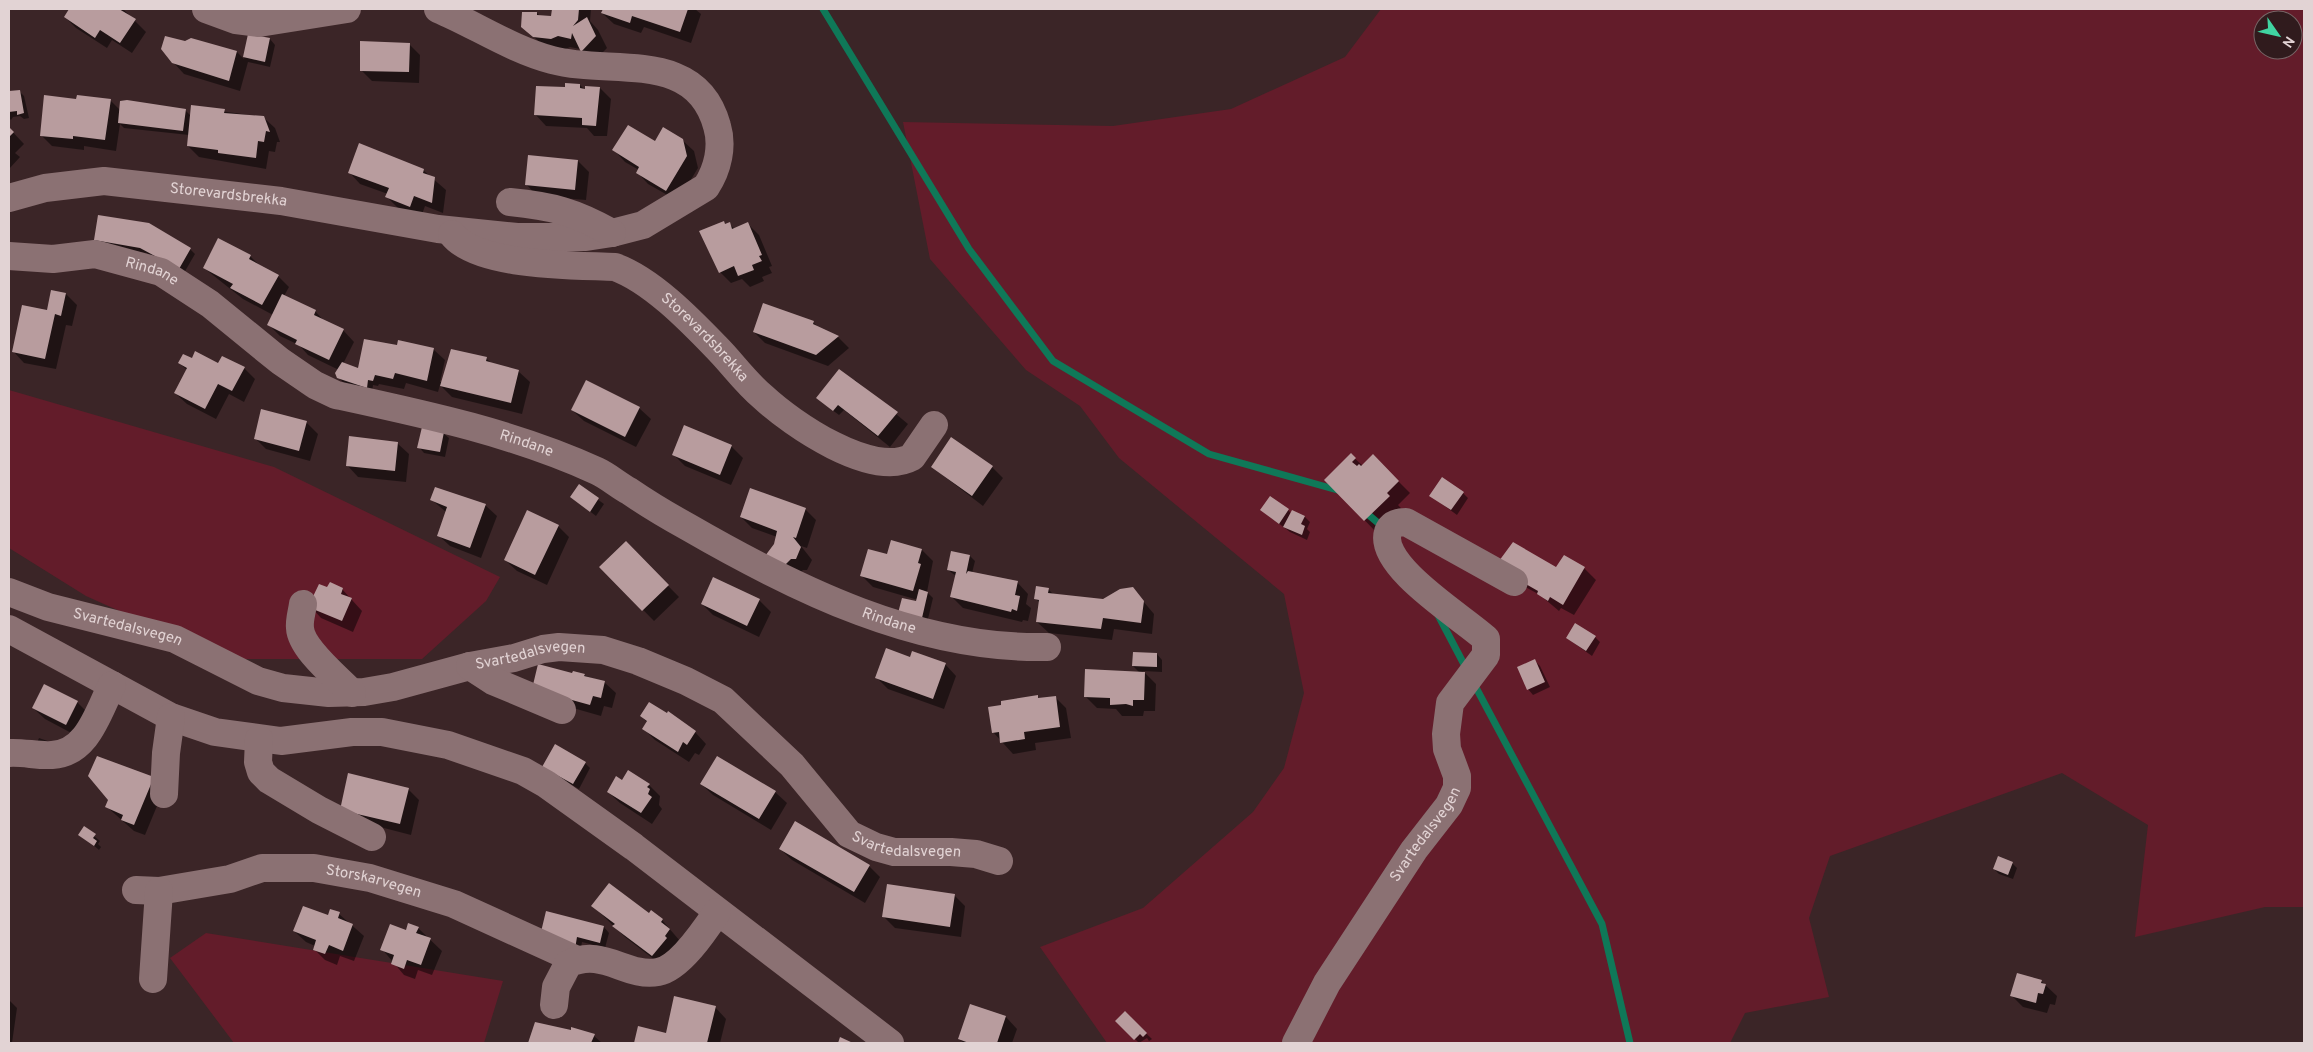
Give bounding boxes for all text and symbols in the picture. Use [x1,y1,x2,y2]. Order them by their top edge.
north arrow [2253,10,2303,60]
text: N [2278,33,2297,50]
street label: Storevardsbrekka [169,179,289,211]
street label: Rindane [123,253,182,290]
street label: Storevardsbrekka [657,289,752,386]
street label: Rindane [497,426,556,462]
street label: Svartedalsvegen [71,604,186,651]
street label: Rindane [859,604,918,639]
street label: Svartedalsvegen [474,637,586,674]
street label: Svartedalsvegen [1386,784,1466,886]
street label: Svartedalsvegen [848,827,962,862]
street label: Storskarvegen [324,861,424,903]

